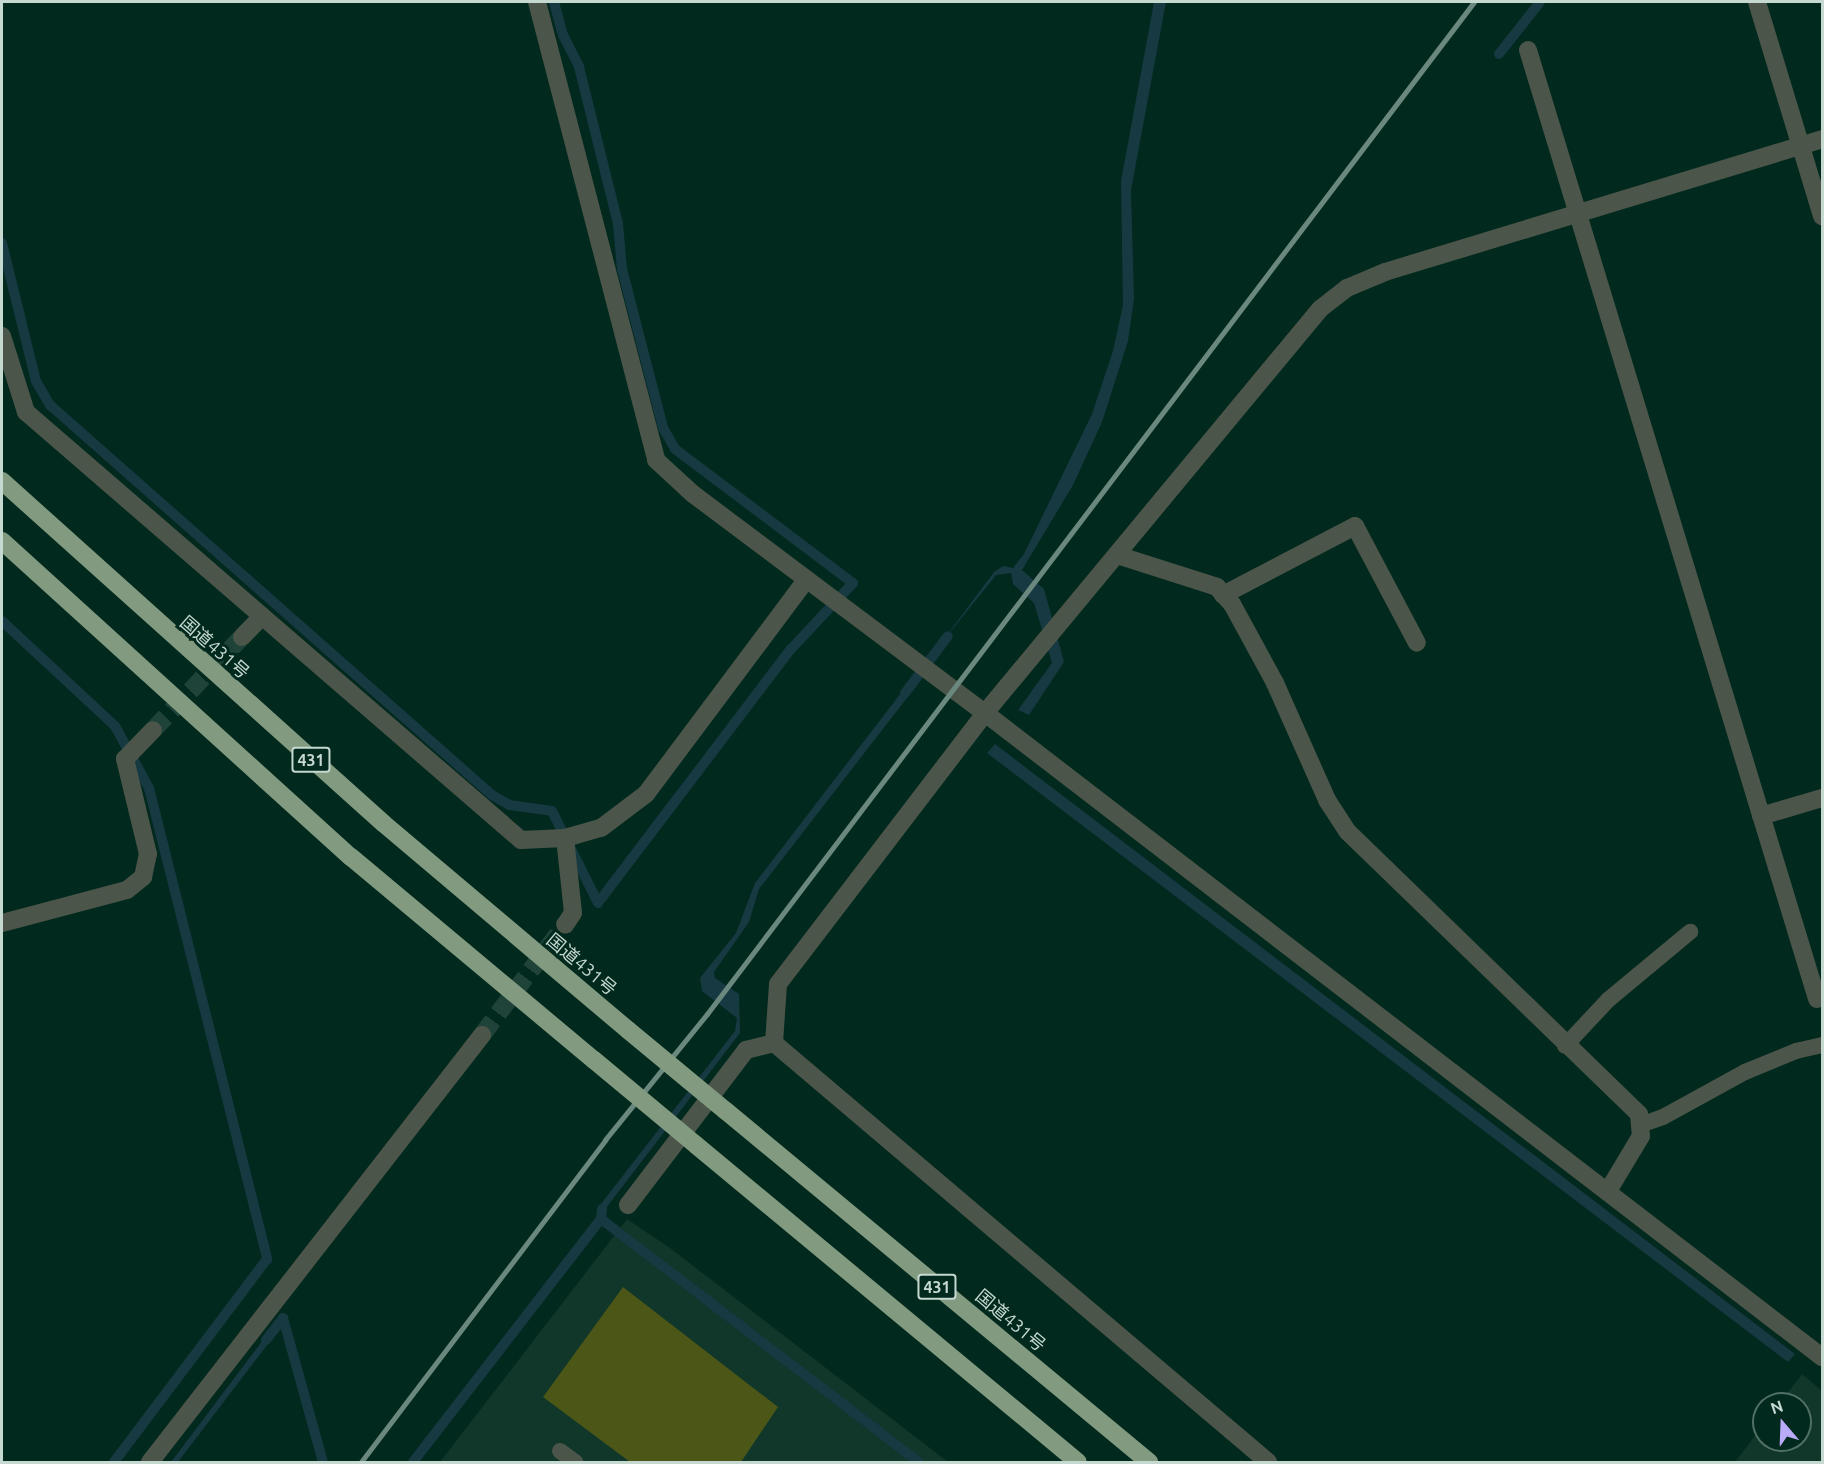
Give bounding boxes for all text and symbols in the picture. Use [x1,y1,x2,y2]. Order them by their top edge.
street label: 国道431号 [176,611,254,683]
road number: 431 [290,747,332,773]
street label: 国道431号 [543,929,621,999]
road number: 431 [916,1274,958,1300]
street label: 国道431号 [972,1285,1050,1355]
north arrow [1752,1392,1812,1452]
text: N [1768,1396,1785,1417]

